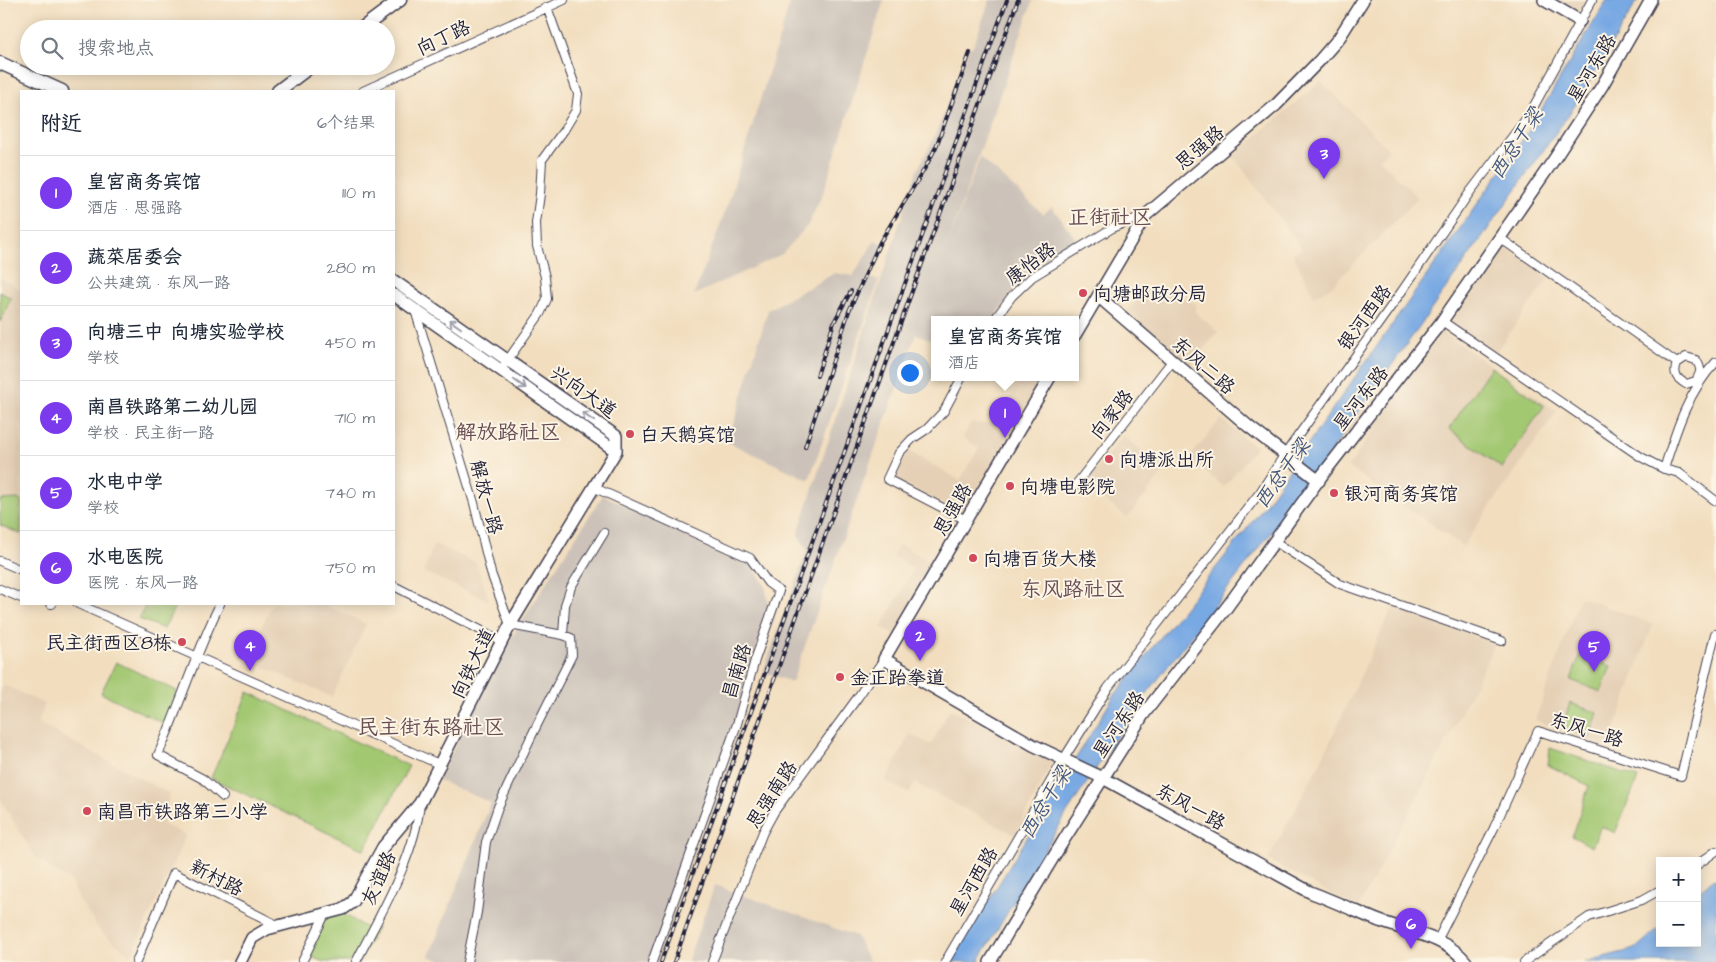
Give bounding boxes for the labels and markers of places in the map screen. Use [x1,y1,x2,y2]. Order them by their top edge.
pin: 3 [1308,138,1340,179]
place label: 向塘邮政分局 [1093,281,1207,308]
marker: 向塘邮政分局 [1077,287,1089,299]
pin: 1 [989,397,1021,438]
place label: 白天鹅宾馆 [640,422,735,449]
marker: 白天鹅宾馆 [624,428,636,440]
place label: 向塘派出所 [1119,447,1214,474]
marker: 向塘派出所 [1103,453,1115,465]
place label: 向塘电影院 [1020,474,1115,501]
marker: 向塘电影院 [1004,480,1016,492]
place label: 银河商务宾馆 [1344,481,1458,508]
marker: 银河商务宾馆 [1328,487,1340,499]
place label: 向塘百货大楼 [983,546,1097,573]
marker: 向塘百货大楼 [967,552,979,564]
pin: 2 [904,620,936,661]
place label: 民主街西区8栋 [46,630,172,657]
pin: 4 [234,630,266,671]
pin: 5 [1578,631,1610,672]
marker: 民主街西区8栋 [176,636,188,648]
place label: 金正跆拳道 [850,665,945,692]
marker: 金正跆拳道 [834,671,846,683]
place label: 南昌市铁路第三小学 [97,799,268,826]
marker: 南昌市铁路第三小学 [81,805,93,817]
pin: 6 [1395,908,1427,949]

